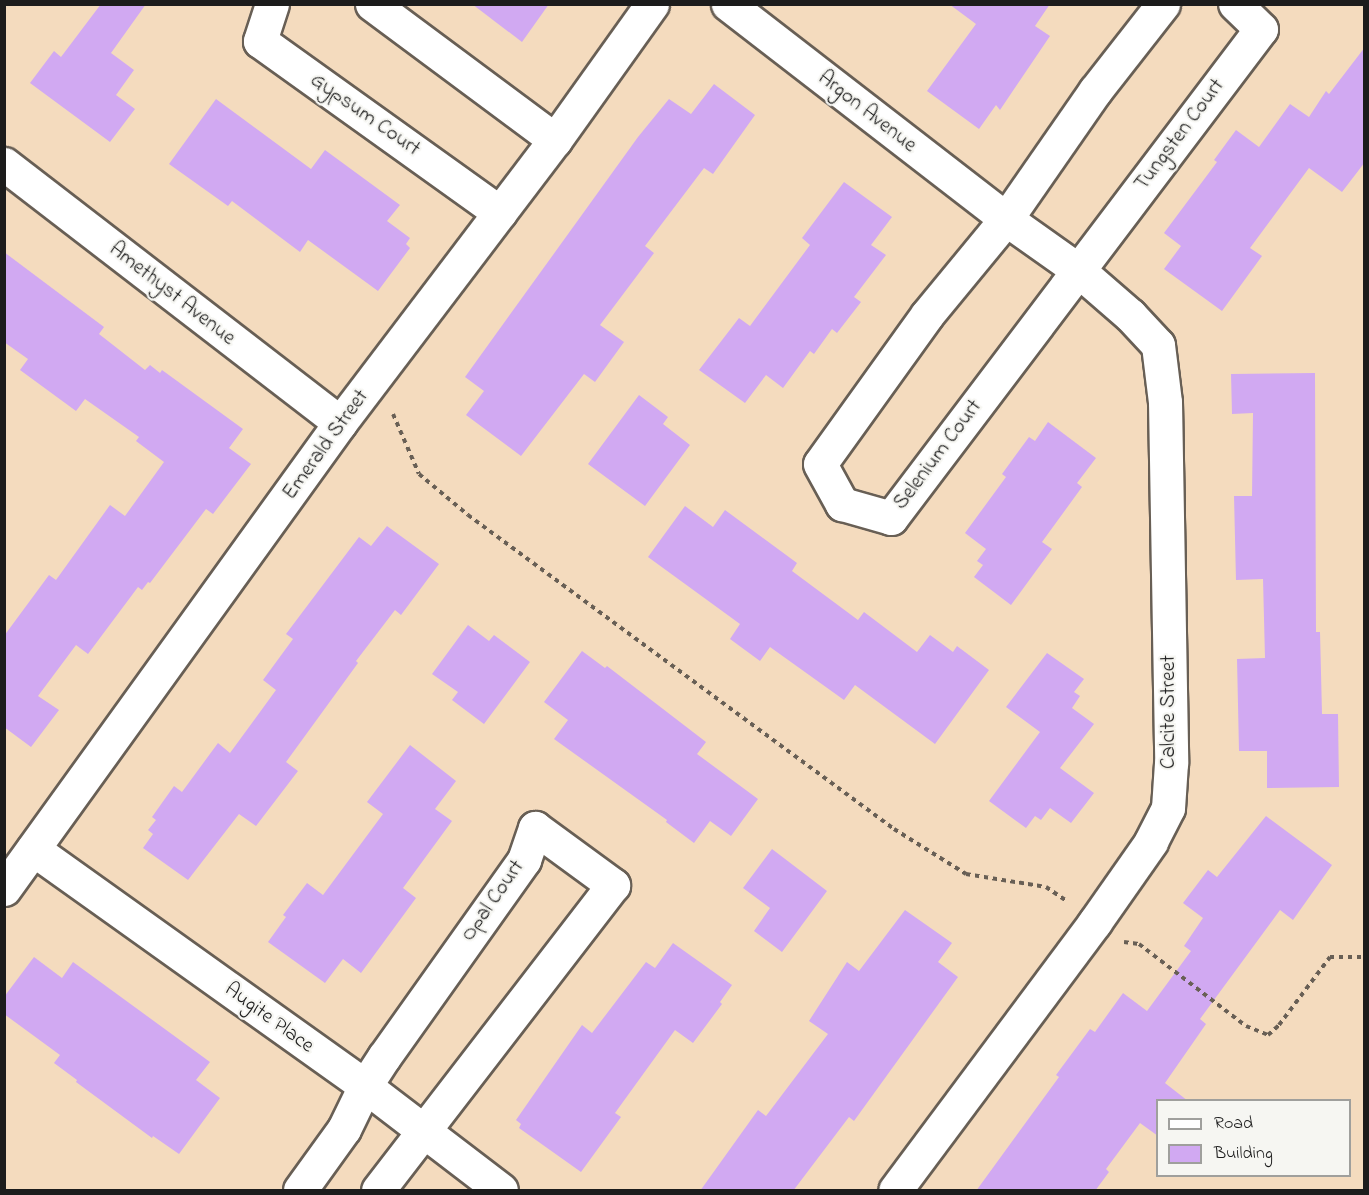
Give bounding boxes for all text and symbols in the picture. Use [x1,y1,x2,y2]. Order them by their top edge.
street label: Argon Avenue [813,66,921,158]
street label: Gypsum Court [305,68,425,162]
street label: Tungsten Court [1130,74,1230,196]
street label: Amethyst Avenue [104,237,240,351]
street label: Emerald Street [278,385,374,505]
street label: Selenium Court [888,395,988,515]
street label: Calcite Street [1156,655,1182,769]
street label: Opal Court [456,856,530,946]
street label: Augite Place [219,977,319,1059]
legend [1156,1099,1351,1177]
text: Road [1214,1111,1253,1137]
text: Building [1214,1141,1273,1167]

